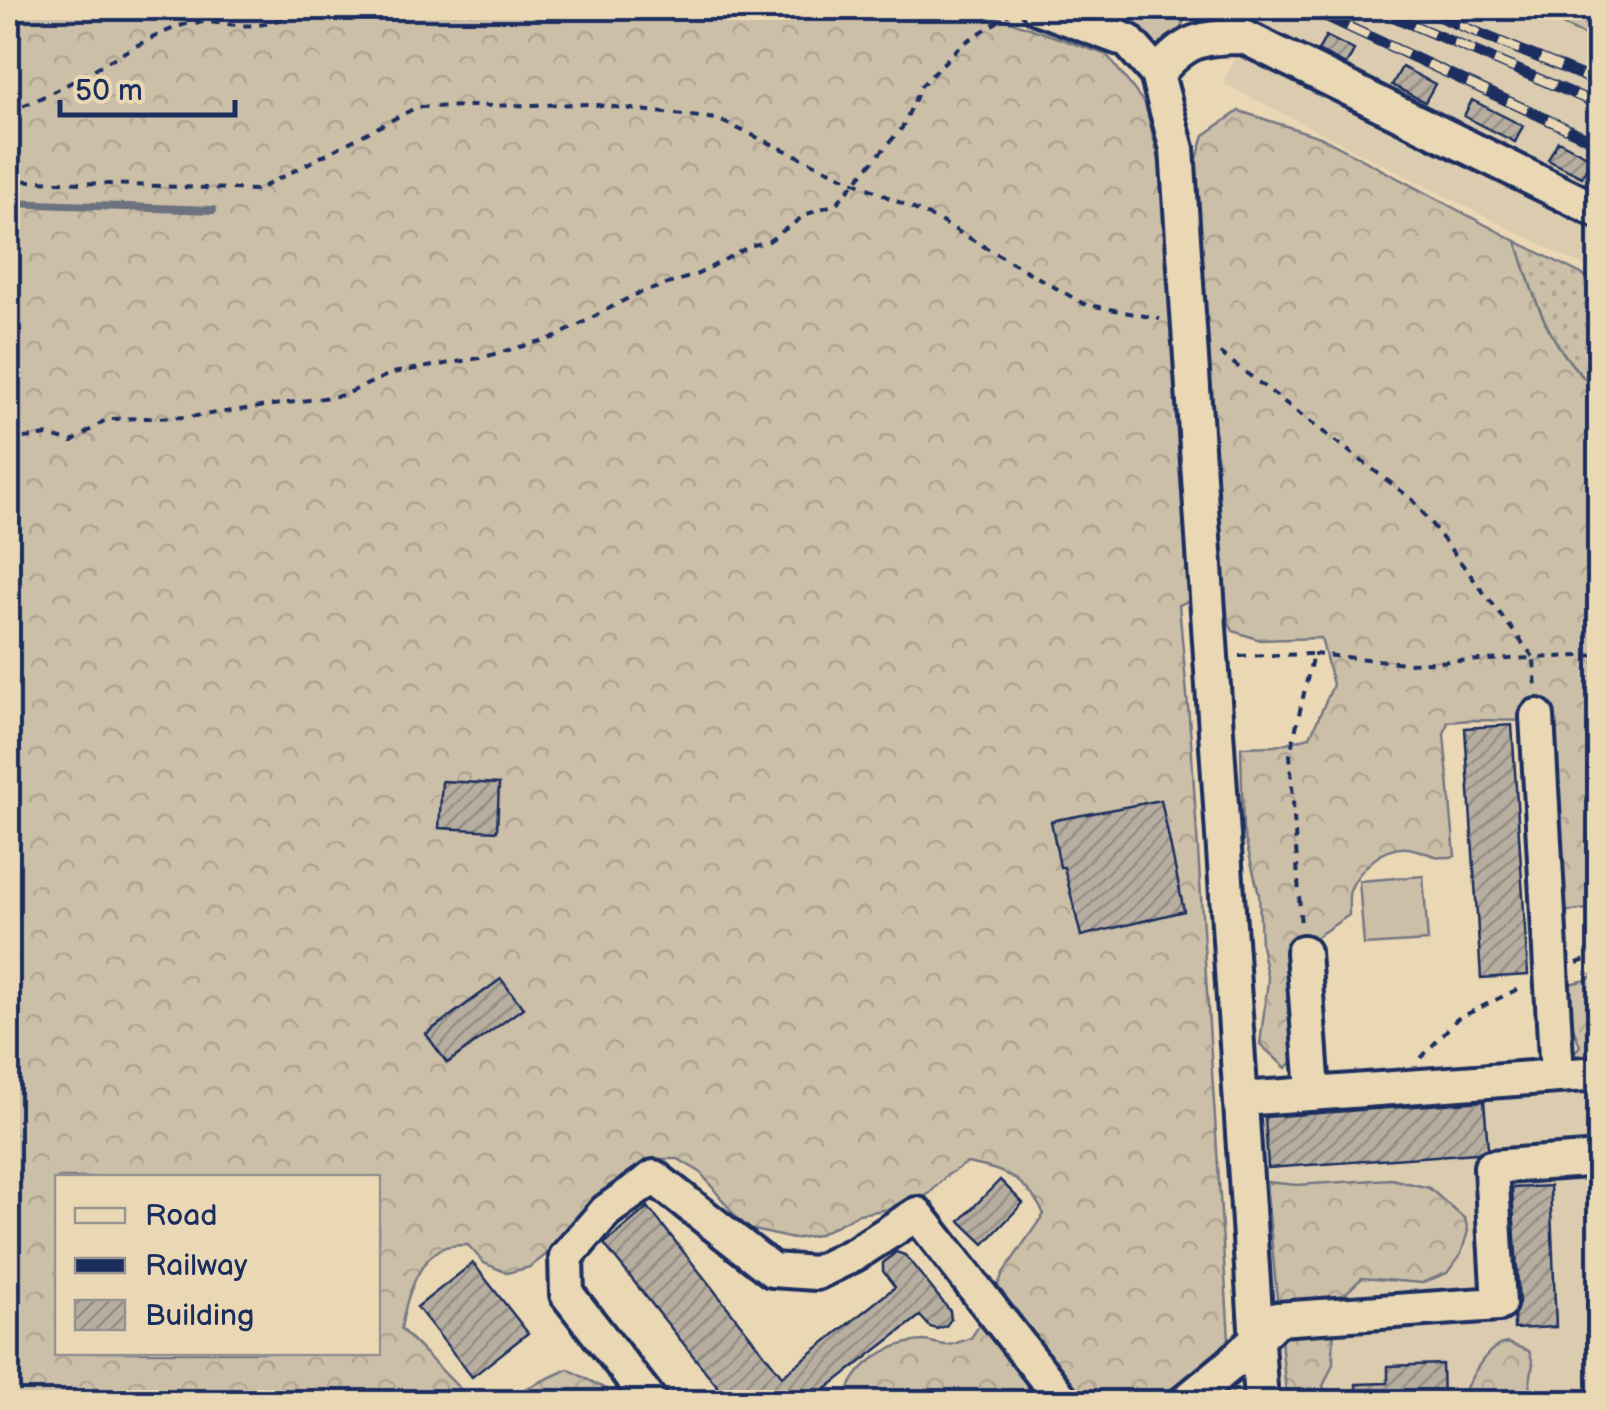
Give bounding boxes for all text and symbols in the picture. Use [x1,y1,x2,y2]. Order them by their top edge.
scale bar [60,55,235,117]
text: 50 m [75,73,143,109]
legend [55,1175,380,1355]
text: Road [145,1198,218,1234]
text: Railway [145,1248,248,1284]
text: Building [145,1298,254,1334]

